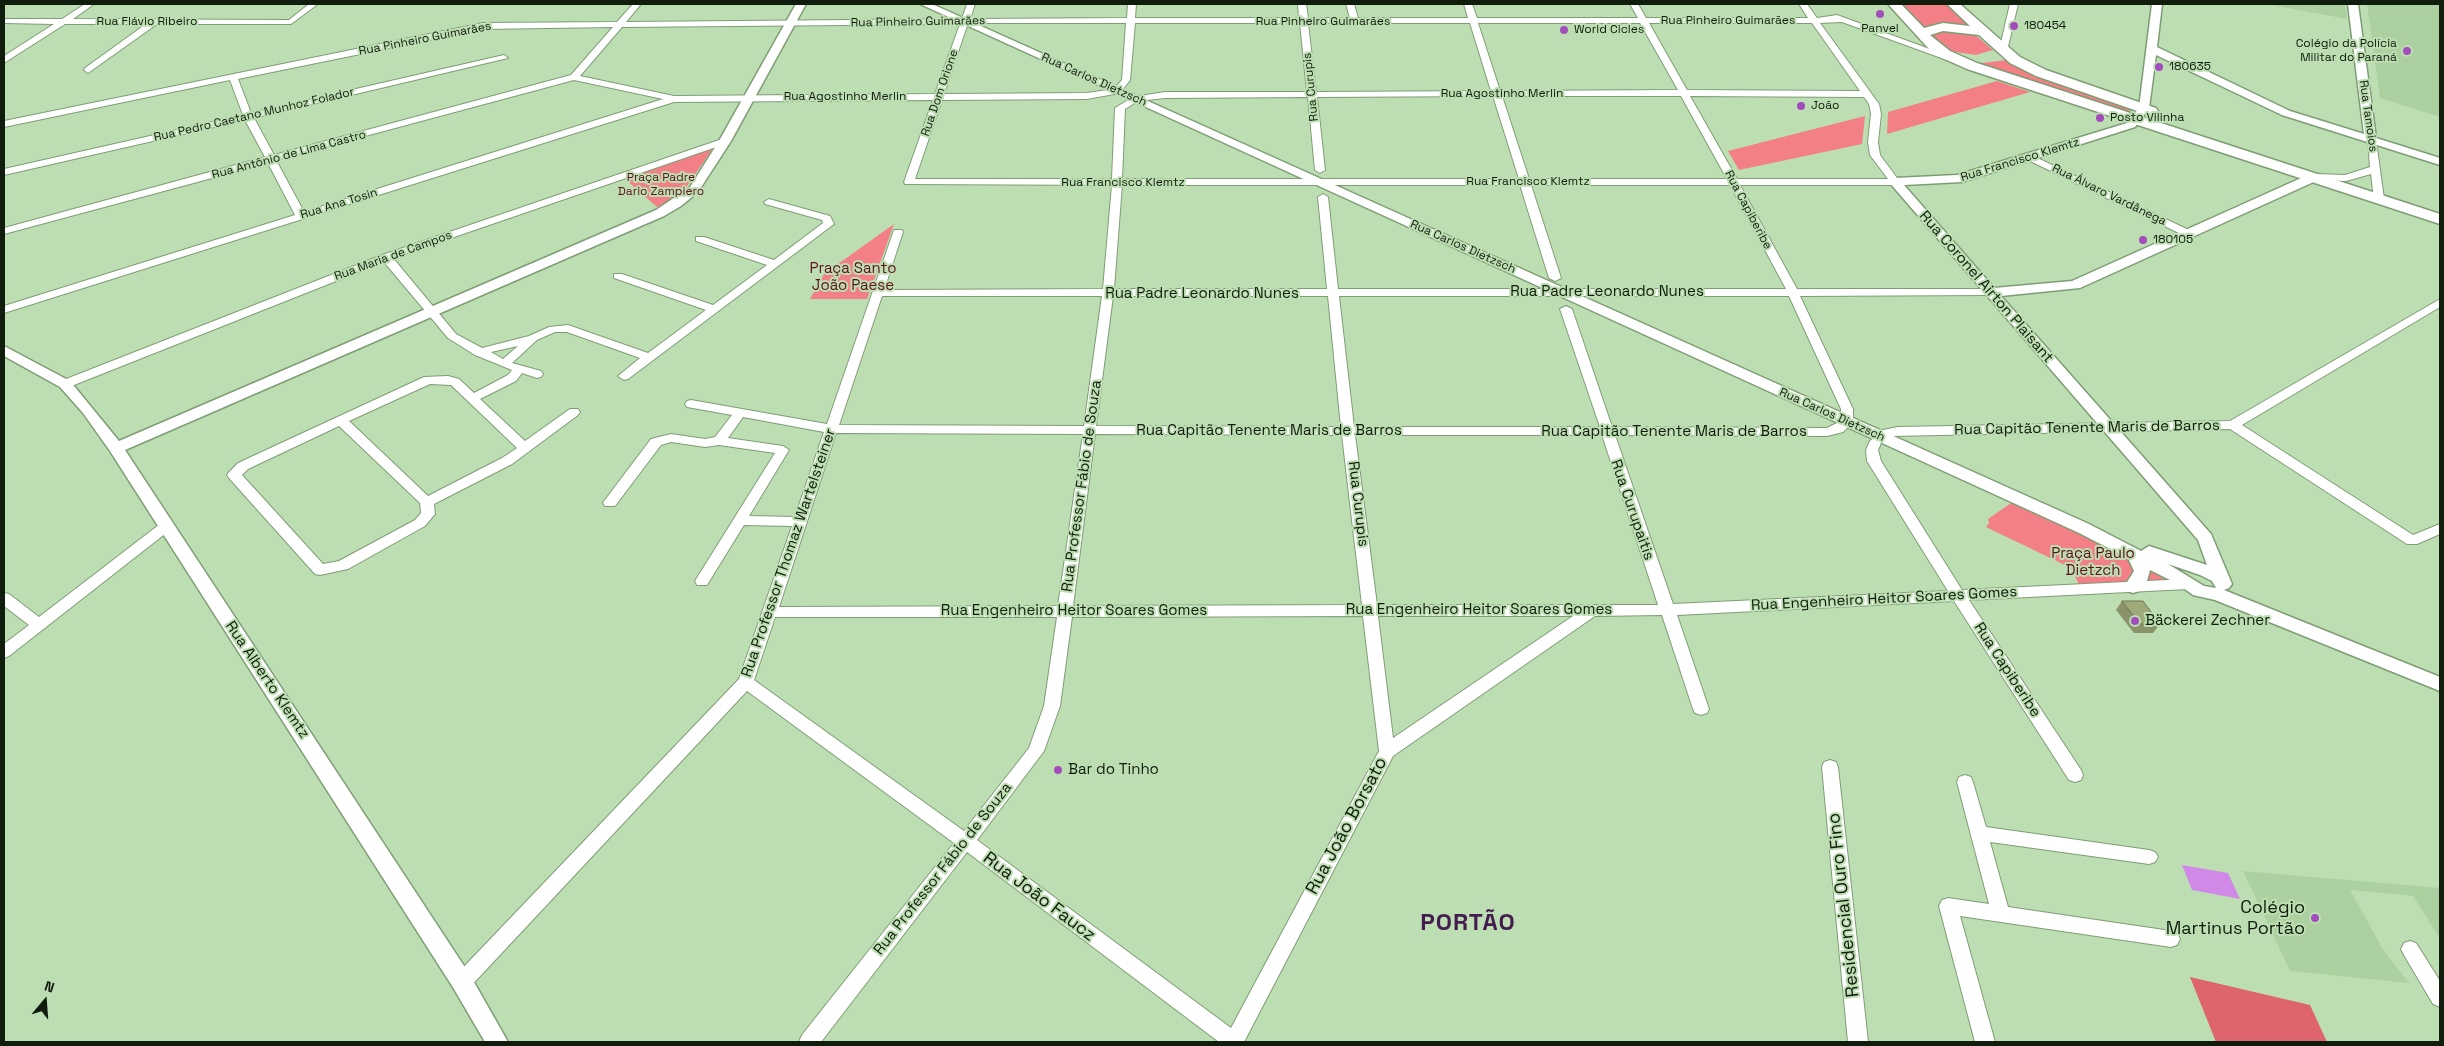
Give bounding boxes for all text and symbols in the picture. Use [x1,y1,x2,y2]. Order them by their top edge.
marker: Panvel [1874,8,1886,20]
street label: Rua Pinheiro Guimarães [851,14,985,30]
street label: Rua Pinheiro Guimarães [1661,14,1795,28]
street label: Rua Flávio Ribeiro [97,15,197,29]
street label: Rua Pinheiro Guimarães [1256,15,1390,29]
street label: Rua Pinheiro Guimarães [358,19,492,59]
place label: 180454 [2024,19,2066,33]
marker: 180454 [2008,20,2020,32]
place label: Panvel [1861,22,1899,36]
place label: World Cicles [1574,23,1644,37]
marker: World Cicles [1558,24,1570,36]
place label: Colégio da Polícia Militar do Paraná [2296,37,2397,65]
marker: Colégio da Polícia Militar do Paraná [2401,45,2413,57]
street label: Rua Dom Orione [918,48,962,138]
street label: Rua Carlos Dietzsch [1039,50,1149,110]
street label: Rua Curupis [1300,52,1322,122]
place label: 180635 [2169,60,2211,74]
marker: 180635 [2153,61,2165,73]
street label: Rua Tamoios [2356,79,2380,153]
street label: Rua Pedro Caetano Munhoz Folador [152,85,356,145]
street label: Rua Agostinho Merlin [1441,87,1563,101]
street label: Rua Agostinho Merlin [784,90,906,104]
place label: João [1811,99,1839,113]
marker: João [1795,100,1807,112]
place label: Posto Vilinha [2110,111,2184,125]
marker: Posto Vilinha [2094,112,2106,124]
street label: Rua Antônio de Lima Castro [210,127,368,183]
street label: Rua Francisco Klemtz [1959,135,2081,185]
street label: Rua Álvaro Vardânega [2050,161,2168,229]
street label: Rua Capiberibe [1721,168,1775,252]
park label: Praça Padre Dario Zampiero [618,171,704,199]
street label: Rua Francisco Klemtz [1466,175,1590,189]
street label: Rua Francisco Klemtz [1061,176,1185,190]
street label: Rua Ana Tosin [299,185,379,223]
street label: Rua Coronel Airton Plaisant [1915,207,2057,367]
street label: Rua Carlos Dietzsch [1408,217,1518,277]
street label: Rua Maria de Campos [332,228,454,284]
place label: 180105 [2153,233,2193,247]
marker: 180105 [2137,234,2149,246]
park label: Praça Santo João Paese [810,260,896,295]
street label: Rua Padre Leonardo Nunes [1510,283,1704,301]
street label: Rua Padre Leonardo Nunes [1105,285,1299,303]
street label: Rua Professor Fábio de Souza [1058,379,1106,593]
street label: Rua Carlos Dietzsch [1777,385,1887,445]
street label: Rua Capitão Tenente Maris de Barros [1954,417,2220,439]
street label: Rua Capitão Tenente Maris de Barros [1136,422,1402,440]
street label: Rua Capitão Tenente Maris de Barros [1541,423,1807,441]
street label: Rua Professor Thomaz Wartelsteiner [738,426,840,680]
street label: Rua Curupaitis [1606,457,1658,563]
street label: Rua Curupis [1344,460,1372,548]
park label: Praça Paulo Dietzch [2051,545,2135,580]
street label: Rua Engenheiro Heitor Soares Gomes [1750,583,2018,615]
street label: Rua Engenheiro Heitor Soares Gomes [1346,601,1612,619]
street label: Rua Engenheiro Heitor Soares Gomes [941,602,1207,620]
place label: Bäckerei Zechner [2145,612,2270,630]
marker: Bäckerei Zechner [2129,615,2141,627]
street label: Rua Alberto Klemtz [221,618,313,742]
street label: Rua Capiberibe [1970,619,2044,721]
street label: Rua João Borsato [1302,754,1392,898]
place label: Bar do Tinho [1068,761,1159,779]
marker: Bar do Tinho [1052,764,1064,776]
street label: Rua Professor Fábio de Souza [870,779,1016,959]
street label: Residencial Ouro Fino [1824,812,1864,998]
street label: Rua João Faucz [979,848,1099,946]
place label: Colégio Martinus Portão [2166,897,2305,940]
district label: PORTÃO [1420,909,1516,937]
marker: Colégio Martinus Portão [2309,912,2321,924]
north arrow [20,976,70,1026]
text: N [42,977,57,997]

